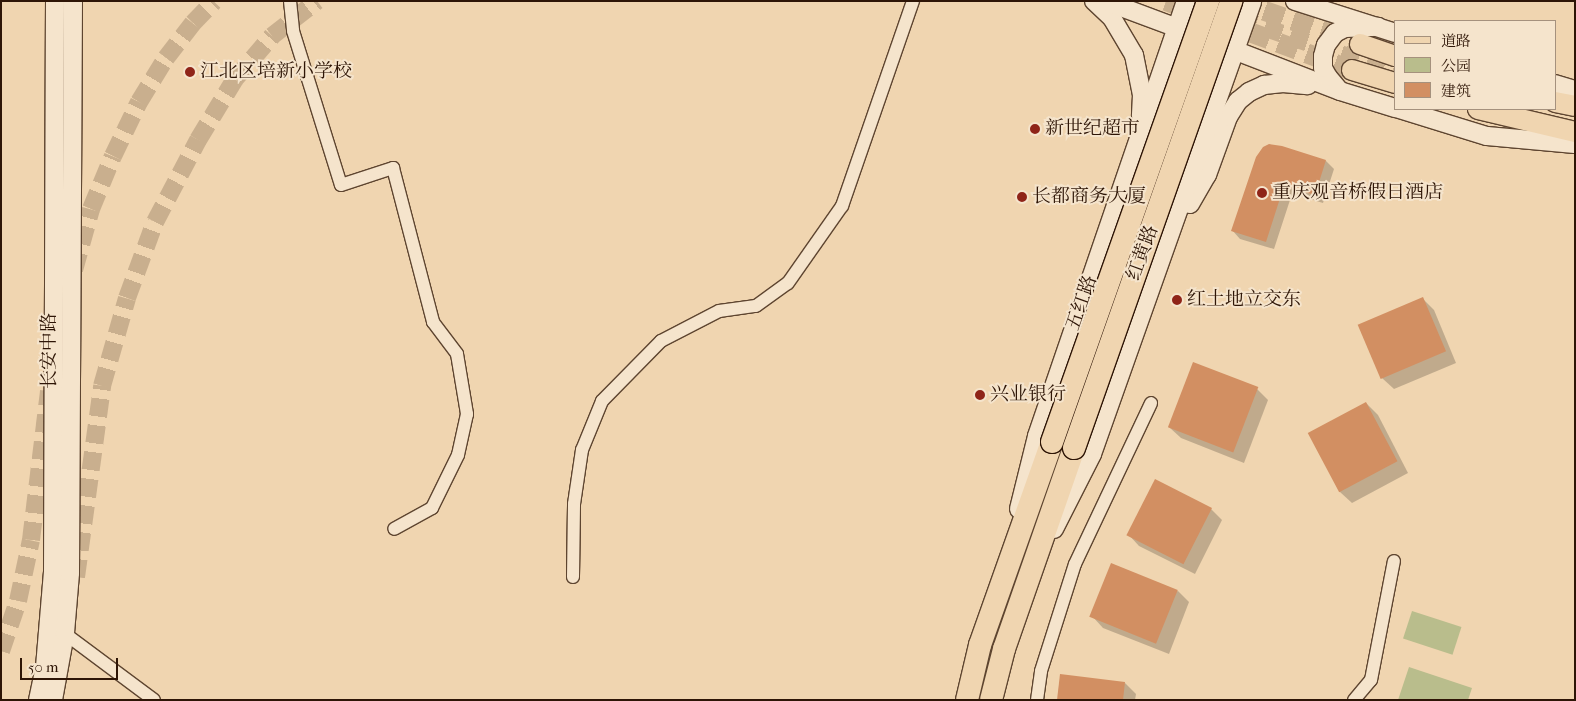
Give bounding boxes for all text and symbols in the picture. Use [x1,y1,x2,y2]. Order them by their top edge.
legend [1394,20,1556,110]
text: 道路 [1441,32,1471,50]
text: 公园 [1441,57,1471,75]
place label: 江北区培新小学校 [200,61,352,83]
marker: 江北区培新小学校 [184,66,196,78]
text: 建筑 [1441,82,1471,100]
place label: 新世纪超市 [1045,118,1140,140]
marker: 新世纪超市 [1029,123,1041,135]
place label: 重庆观音桥假日酒店 [1272,182,1443,204]
place label: 长都商务大厦 [1032,186,1146,208]
marker: 重庆观音桥假日酒店 [1256,187,1268,199]
marker: 长都商务大厦 [1016,191,1028,203]
street label: 红黄路 [1123,222,1163,284]
street label: 五红路 [1062,272,1102,334]
place label: 红土地立交东 [1187,289,1301,311]
marker: 红土地立交东 [1171,294,1183,306]
street label: 长安中路 [39,313,61,389]
place label: 兴业银行 [990,384,1066,406]
marker: 兴业银行 [974,389,986,401]
scale bar [22,648,120,680]
text: 50 m [28,658,58,676]

